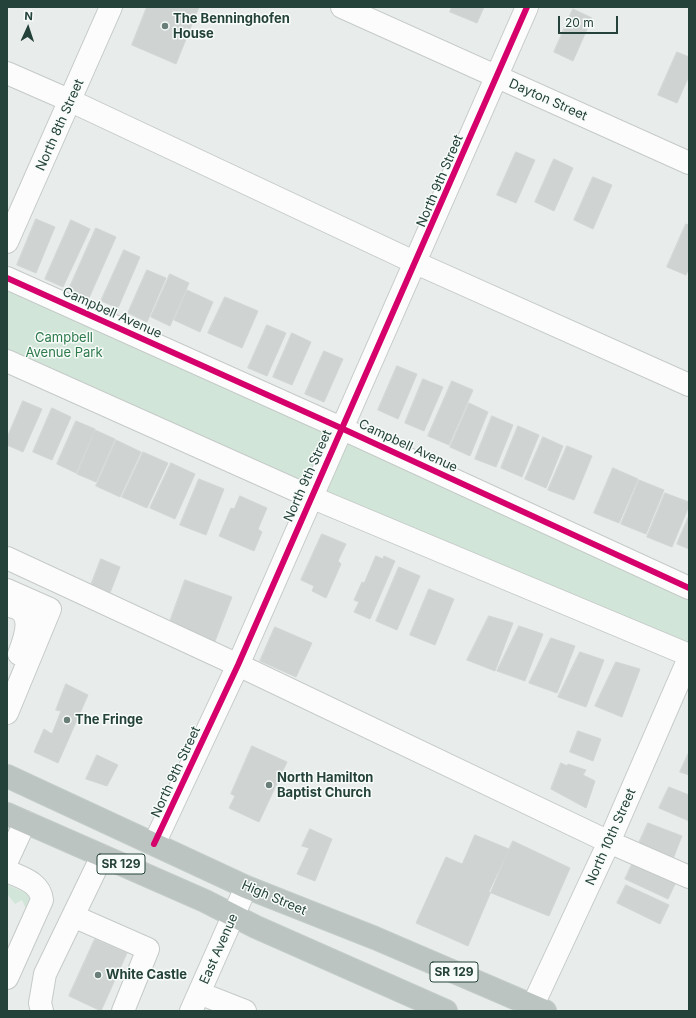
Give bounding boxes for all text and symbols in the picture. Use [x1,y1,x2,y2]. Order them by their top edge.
north arrow [8,8,48,48]
scale bar [560,8,620,34]
text: N [24,9,33,23]
place label: The Benninghofen House [173,11,290,42]
text: 20 m [565,15,594,30]
marker: The Benninghofen House [160,21,170,31]
street label: Dayton Street [506,76,590,124]
street label: North 8th Street [33,77,87,173]
street label: North 9th Street [414,132,466,230]
street label: Campbell Avenue [60,284,164,342]
park label: Campbell Avenue Park [25,330,103,361]
street label: Campbell Avenue [356,416,460,476]
street label: North 9th Street [281,428,335,524]
place label: The Fringe [75,712,143,728]
marker: The Fringe [62,715,72,725]
street label: North 9th Street [148,724,204,820]
place label: North Hamilton Baptist Church [277,770,373,801]
marker: North Hamilton Baptist Church [264,780,274,790]
street label: North 10th Street [583,786,639,888]
road number: SR 129 [97,854,145,874]
street label: High Street [239,877,309,919]
street label: East Avenue [197,911,241,987]
road number: SR 129 [430,962,478,982]
place label: White Castle [106,967,187,983]
marker: White Castle [93,970,103,980]

